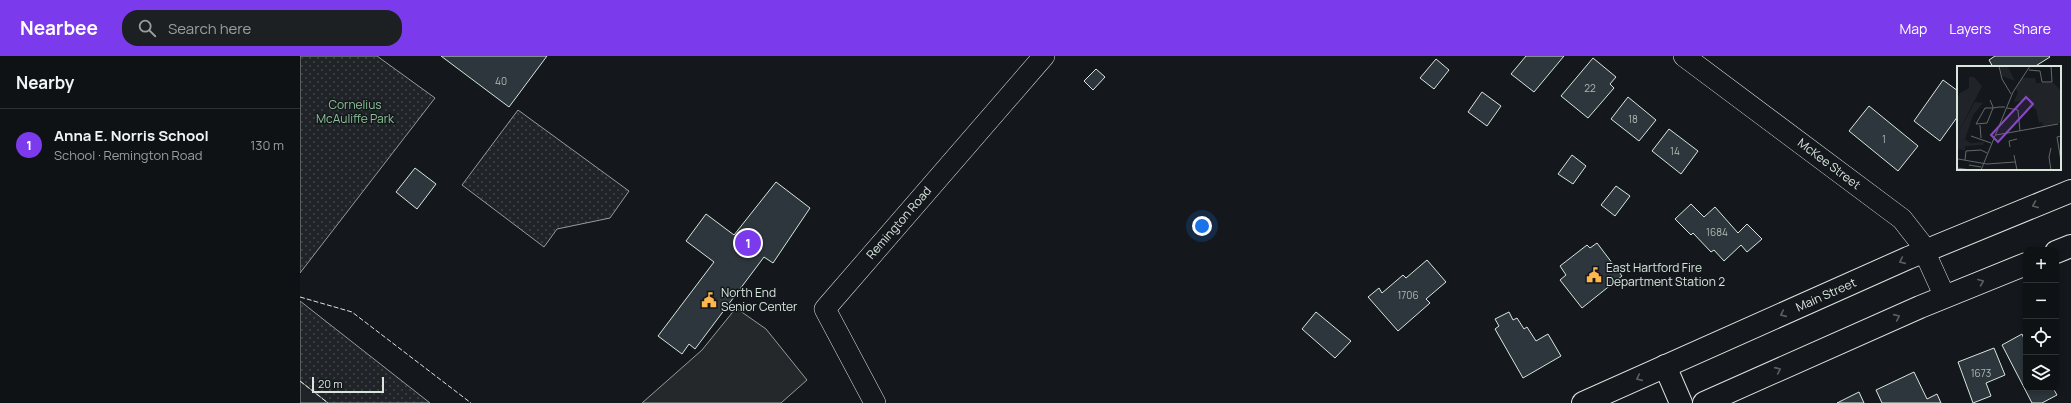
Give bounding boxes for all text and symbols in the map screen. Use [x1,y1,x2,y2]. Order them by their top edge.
search box [122,10,402,46]
text: Nearbee [20,15,98,41]
icon: search [136,17,158,39]
text: Search here [168,18,251,39]
text: Map [1899,19,1927,38]
text: Layers [1949,19,1991,38]
text: Share [2013,19,2051,38]
inset map [1957,66,2061,170]
text: Nearby [16,71,74,94]
house number: 40 [495,74,507,88]
house number: 22 [1584,81,1596,95]
park label: Cornelius McAuliffe Park [316,96,395,127]
house number: 18 [1628,112,1638,126]
text: Anna E. Norris School [54,125,209,146]
house number: 1 [1882,132,1886,146]
street label: McKee Street [1794,134,1865,193]
text: 1 [26,136,32,154]
text: 130 m [250,136,284,154]
house number: 14 [1670,144,1680,158]
text: School · Remington Road [54,146,202,164]
street label: Remington Road [862,183,935,263]
one-way arrow [2031,201,2038,209]
your location [1192,216,1212,236]
house number: 1684 [1706,225,1728,239]
pin: 1 [735,228,761,258]
map controls [2023,247,2059,391]
button: + [2023,247,2059,283]
one-way arrow [1899,256,1906,264]
place label: East Hartford Fire Department Station 2 [1606,259,1725,290]
public building icon: East Hartford Fire Department Station 2 [1585,266,1603,284]
street label: Main Street [1793,274,1859,315]
one-way arrow [1976,279,1984,287]
button: − [2023,283,2059,319]
place label: North End Senior Center [721,284,798,315]
house number: 1706 [1397,288,1419,302]
public building icon: North End Senior Center [700,291,718,309]
one-way arrow [1780,309,1788,317]
one-way arrow [1893,314,1900,322]
button: locate [2023,319,2059,355]
button: layers [2023,355,2059,391]
house number: 1673 [1971,366,1991,380]
one-way arrow [1774,367,1782,375]
one-way arrow [1635,373,1643,381]
scale bar [312,375,384,394]
text: 20 m [318,376,343,391]

